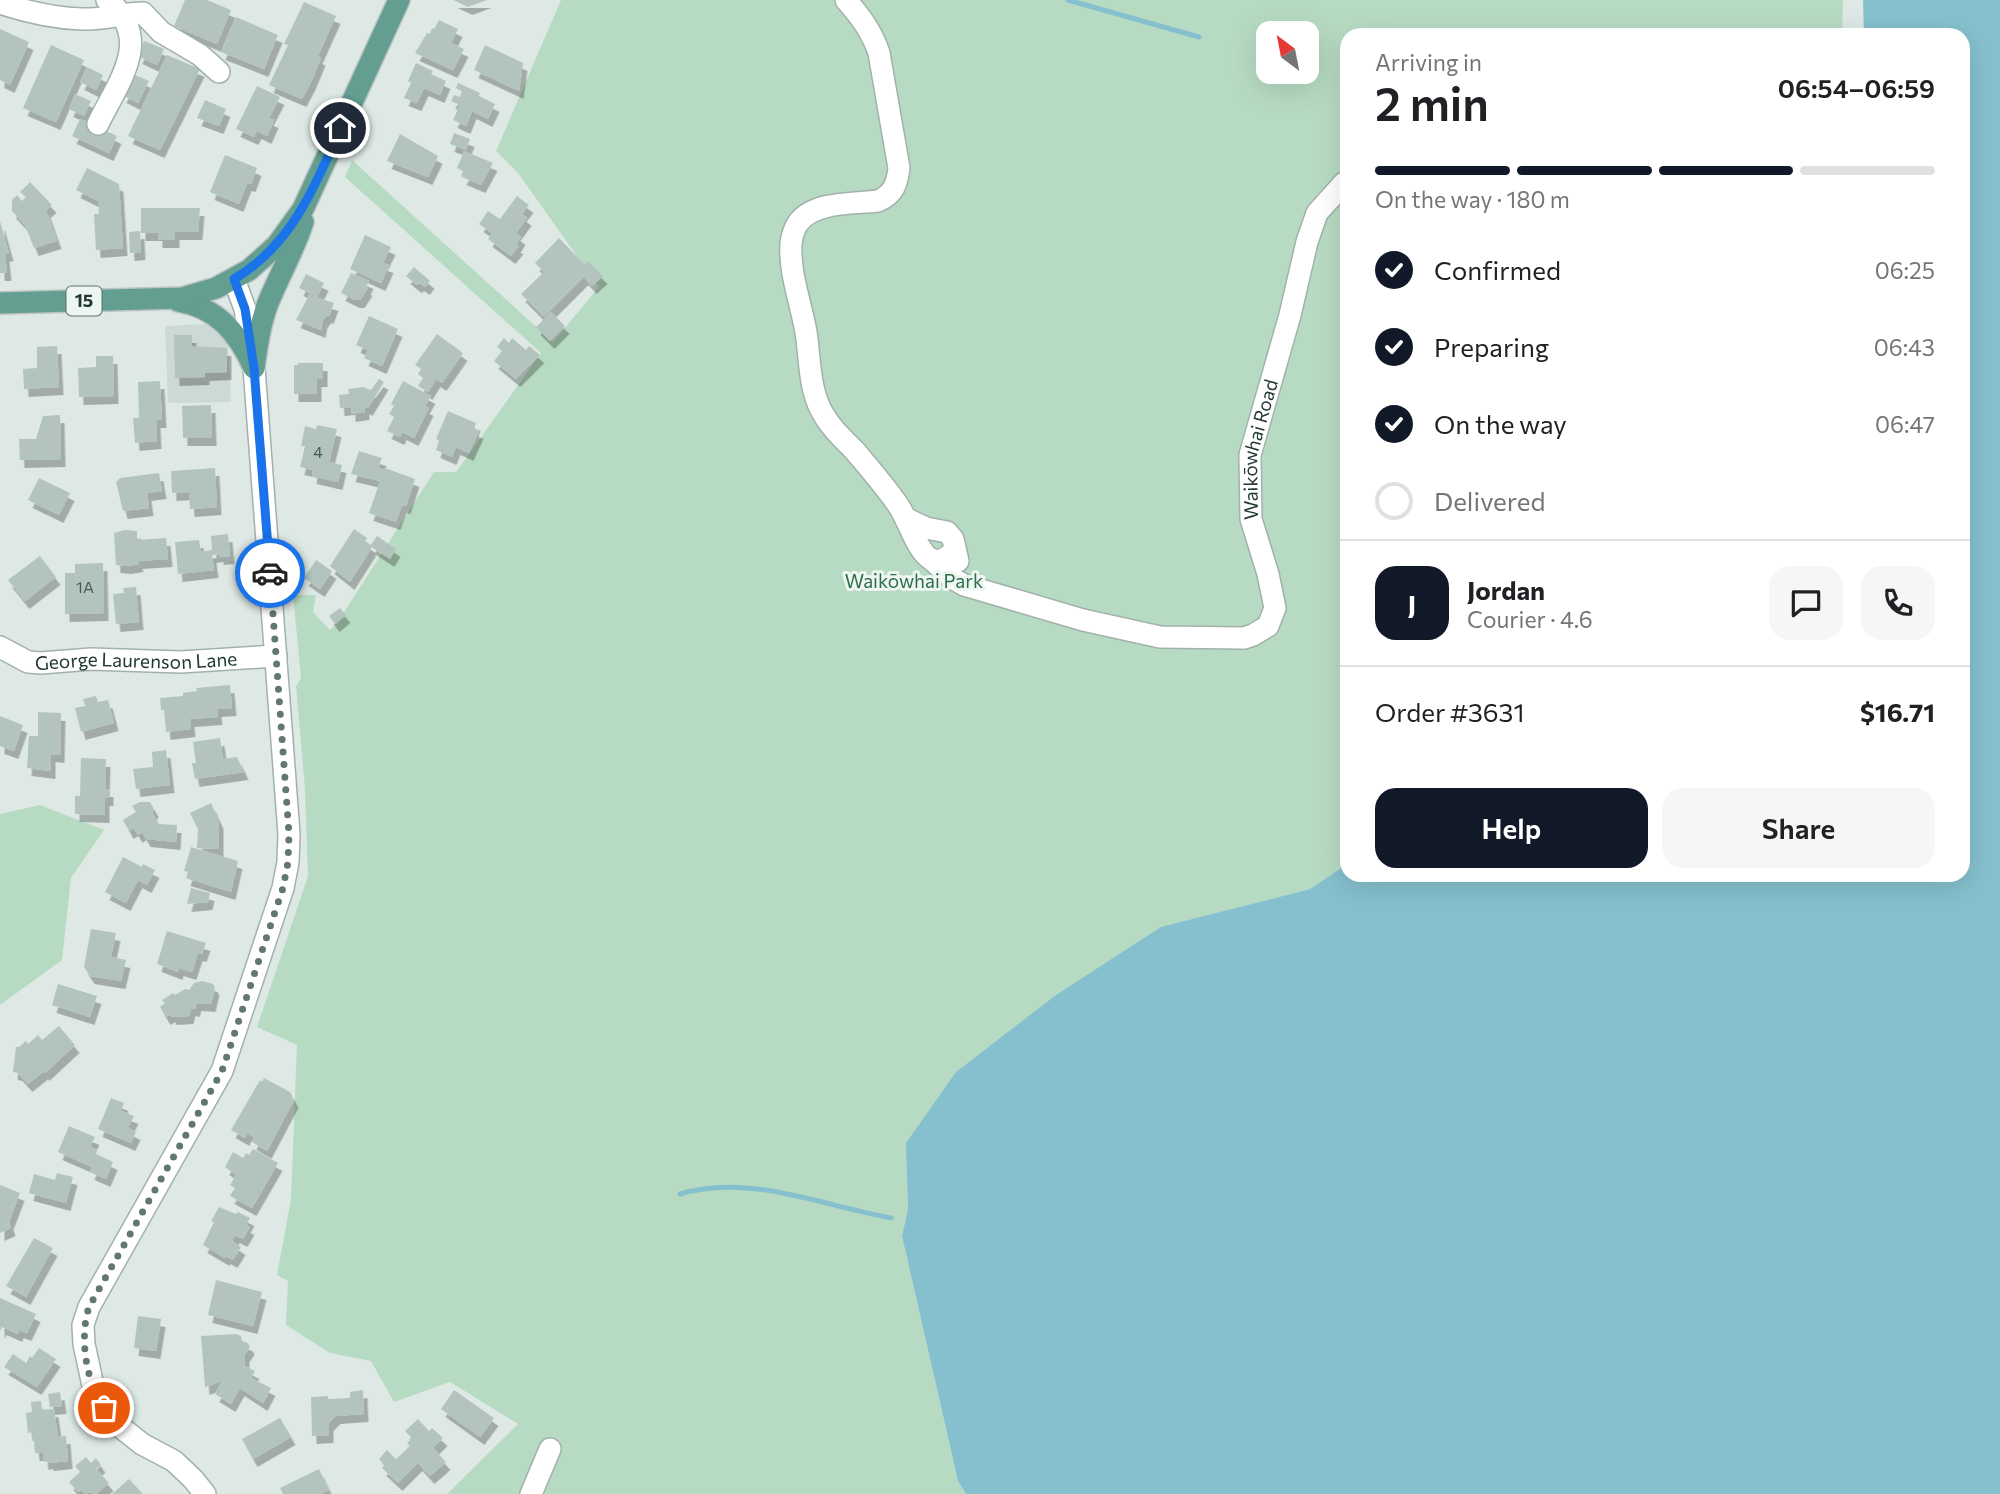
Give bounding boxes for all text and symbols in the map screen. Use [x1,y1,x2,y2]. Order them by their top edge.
north arrow [1256,21,1320,84]
map controls [1256,21,1319,84]
text: Arriving in [1375,48,1482,76]
text: 06:54–06:59 [1778,72,1935,103]
text: 2 min [1375,74,1489,130]
pin [310,98,370,158]
icon: home [321,109,359,147]
text: On the way · 180 m [1375,185,1570,213]
icon: check [1375,251,1413,289]
text: Confirmed [1434,254,1561,285]
text: 06:25 [1875,256,1935,284]
road number: 15 [66,286,102,316]
icon: check [1375,328,1413,366]
text: Preparing [1434,331,1549,362]
text: 06:43 [1874,333,1935,361]
street label: Waikōwhai Road [1238,376,1282,520]
icon: check [1375,405,1413,443]
text: On the way [1434,408,1567,439]
text: 06:47 [1875,410,1935,438]
house number: 4 [313,442,323,461]
text: Delivered [1434,485,1545,516]
courier [235,538,305,608]
icon: car [251,554,289,592]
button: chat [1769,566,1843,640]
button: phone [1861,566,1935,640]
park label: Waikōwhai Park [845,569,983,592]
text: Jordan [1467,574,1545,605]
house number: 1A [76,577,94,596]
text: J [1408,588,1416,619]
text: Courier · 4.6 [1467,605,1593,633]
street label: George Laurenson Lane [34,646,238,674]
text: Order #3631 [1375,696,1525,727]
text: $16.71 [1860,696,1935,727]
button: Help [1375,788,1648,868]
button: Share [1662,788,1935,868]
pin [74,1378,134,1438]
icon: bag [85,1389,123,1427]

